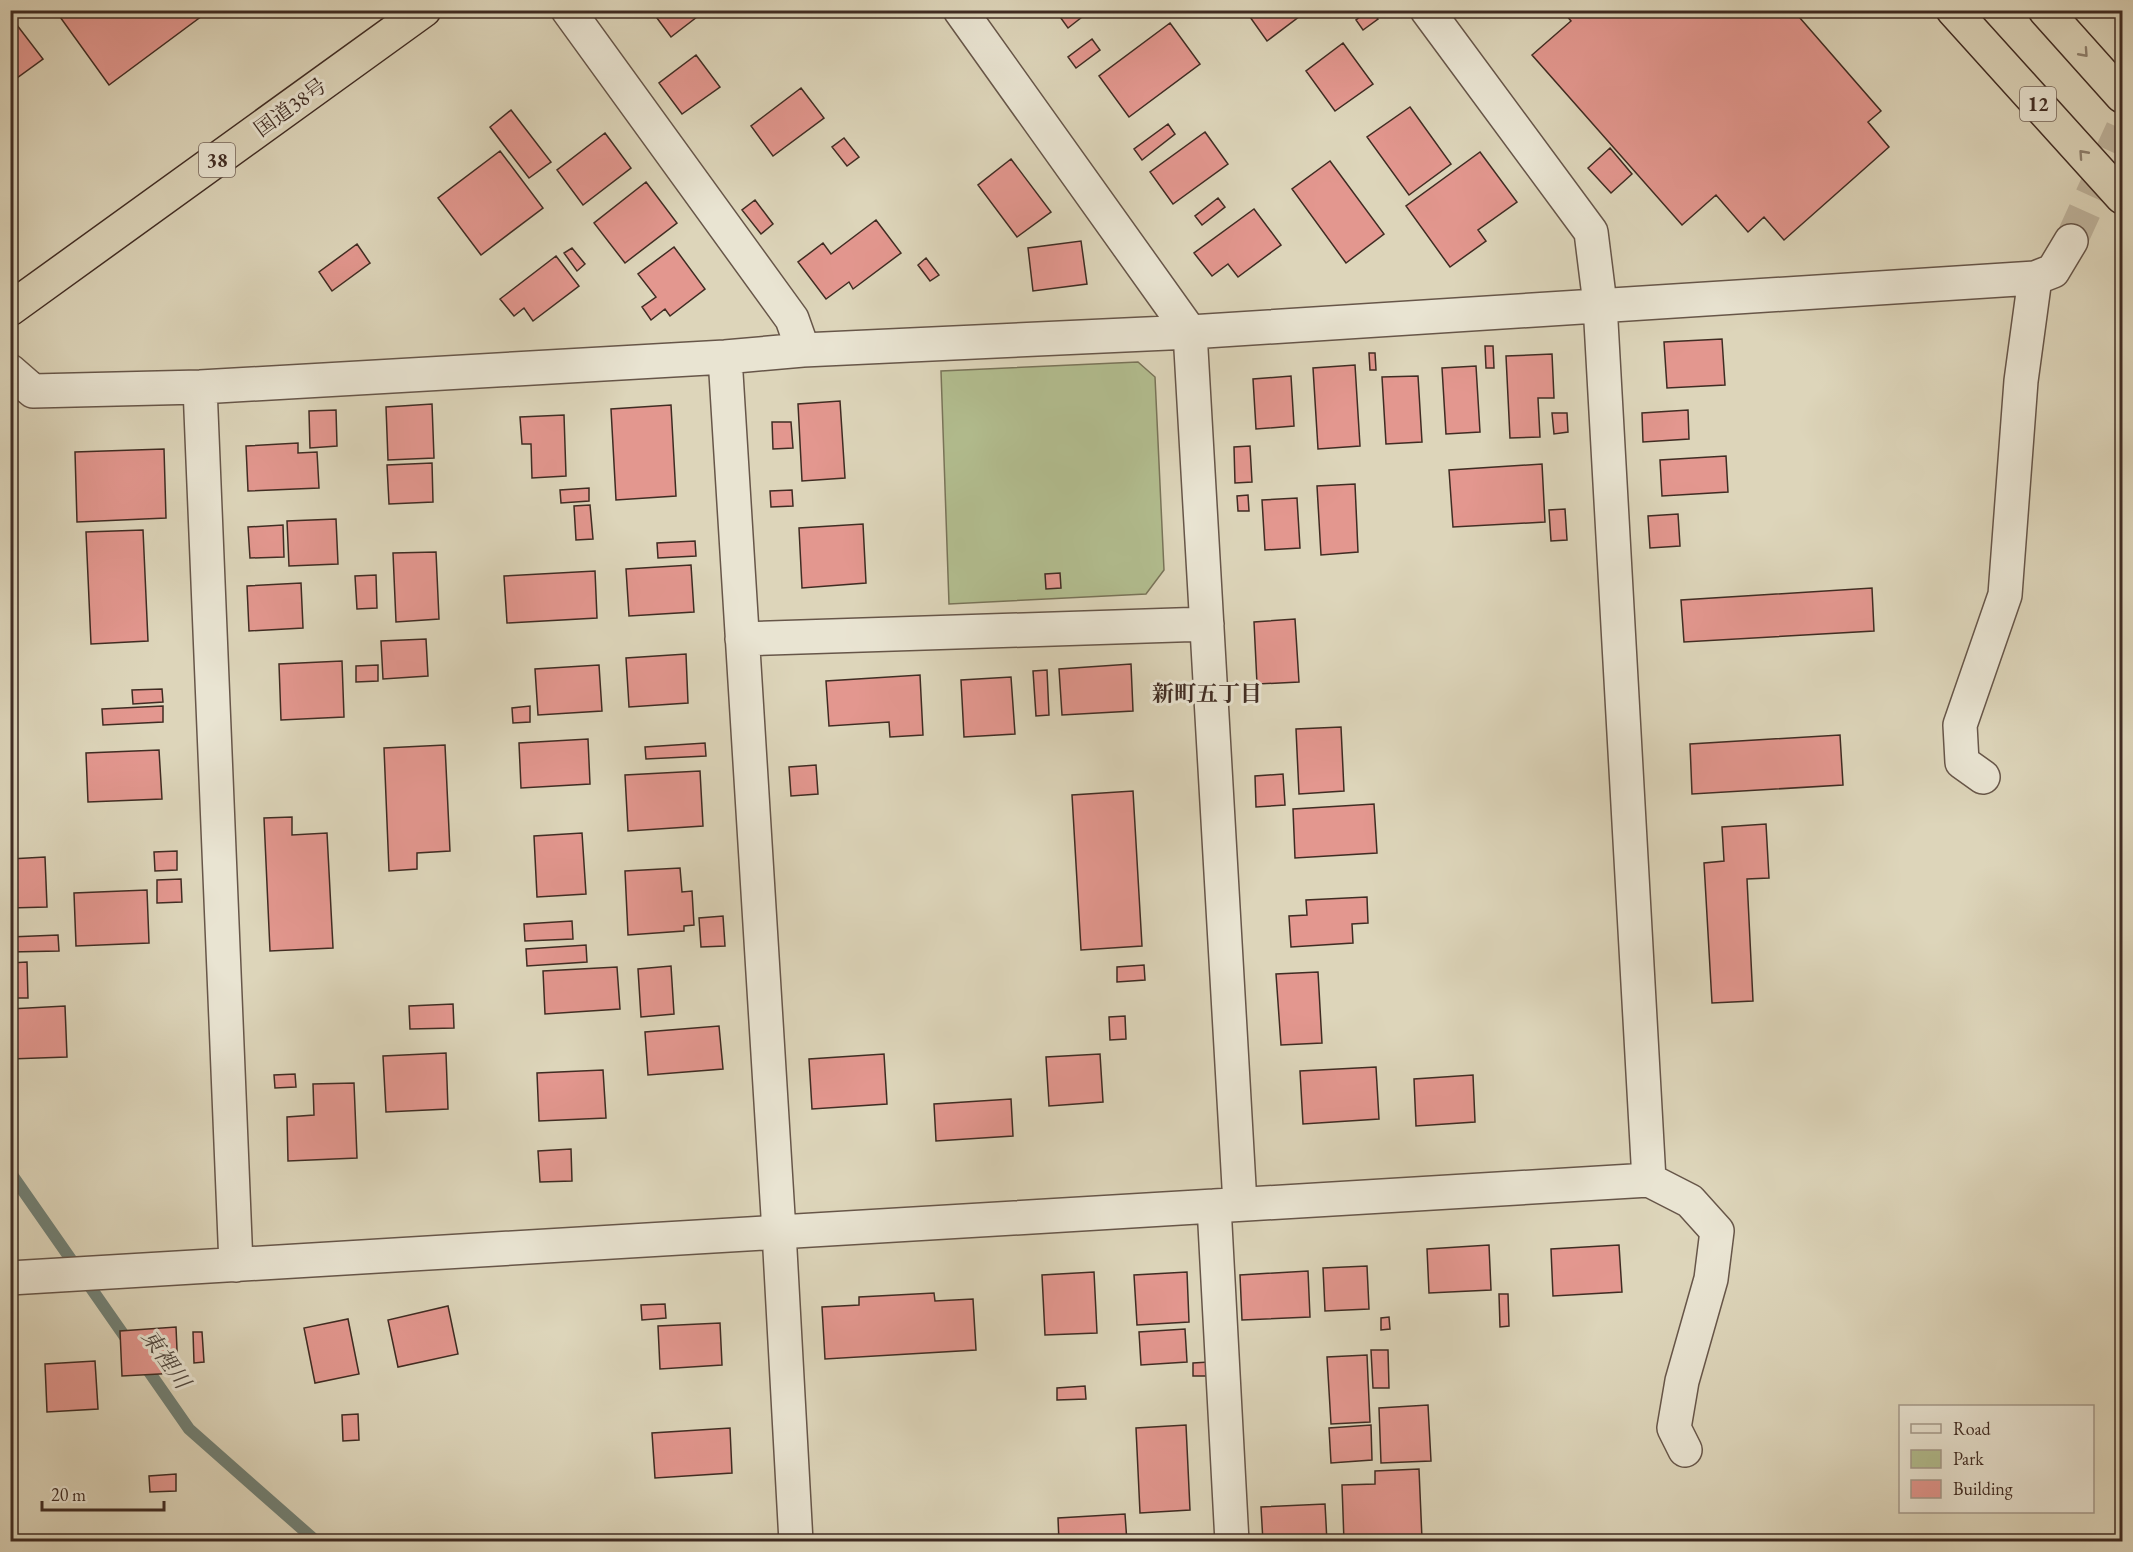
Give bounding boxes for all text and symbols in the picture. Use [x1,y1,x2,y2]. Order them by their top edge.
one-way arrow [2077,46,2088,57]
street label: 国道38号 [248,72,332,142]
road number: 12 [2020,87,2056,121]
road number: 38 [199,143,235,177]
one-way arrow [2079,150,2090,161]
district label: 新町五丁目 [1152,679,1262,708]
water label: 東裡川 [135,1324,198,1396]
legend [1899,1405,2094,1513]
text: Road [1953,1417,1992,1440]
text: Park [1953,1447,1984,1470]
scale bar [42,1474,164,1512]
text: Building [1953,1477,2013,1500]
text: 20 m [51,1483,86,1506]

